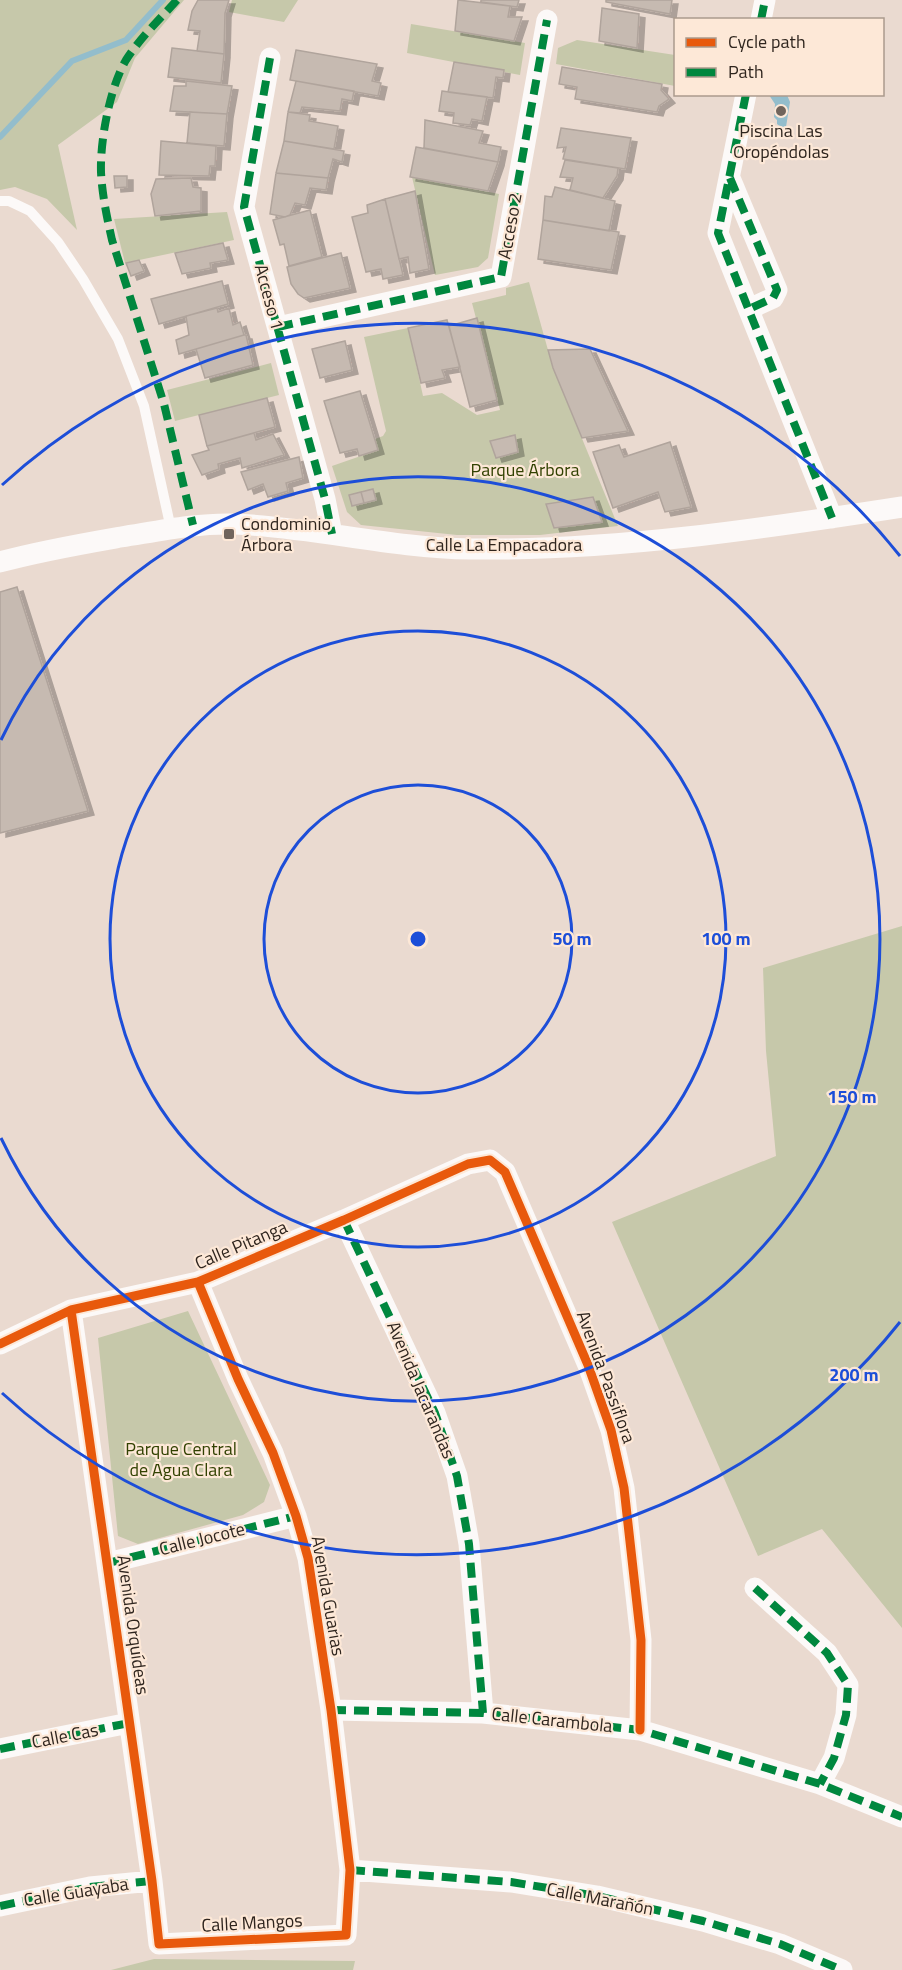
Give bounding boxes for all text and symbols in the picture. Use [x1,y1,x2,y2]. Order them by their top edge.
legend [674,18,884,96]
text: Cycle path [728,28,806,55]
text: Path [728,58,764,85]
marker: Piscina Las Oropéndolas [774,104,788,118]
place label: Piscina Las Oropéndolas [733,117,829,165]
street label: Acceso 2 [490,191,529,261]
street label: Acceso 1 [248,261,291,333]
park label: Parque Árbora [471,456,579,483]
place label: Condominio Árbora [241,510,331,558]
marker: Condominio Árbora [222,527,236,541]
street label: Calle La Empacadora [426,531,582,558]
text: 50 m [552,925,592,952]
text: 100 m [701,925,751,952]
centre of rings [408,929,428,949]
text: 150 m [827,1083,877,1110]
street label: Calle Pitanga [190,1213,291,1276]
street label: Avenida Passiflora [570,1307,643,1447]
street label: Avenida Jacarandas [380,1317,463,1463]
text: 200 m [829,1361,879,1388]
park label: Parque Central de Agua Clara [125,1435,237,1483]
street label: Calle Jocote [156,1515,248,1562]
street label: Avenida Guarias [305,1534,352,1658]
street label: Avenida Orquídeas [110,1553,157,1697]
street label: Calle Carambola [490,1700,614,1739]
street label: Calle Cas [29,1716,101,1755]
street label: Calle Guayaba [22,1870,130,1913]
street label: Calle Marañón [544,1875,656,1922]
street label: Calle Mangos [201,1906,303,1939]

